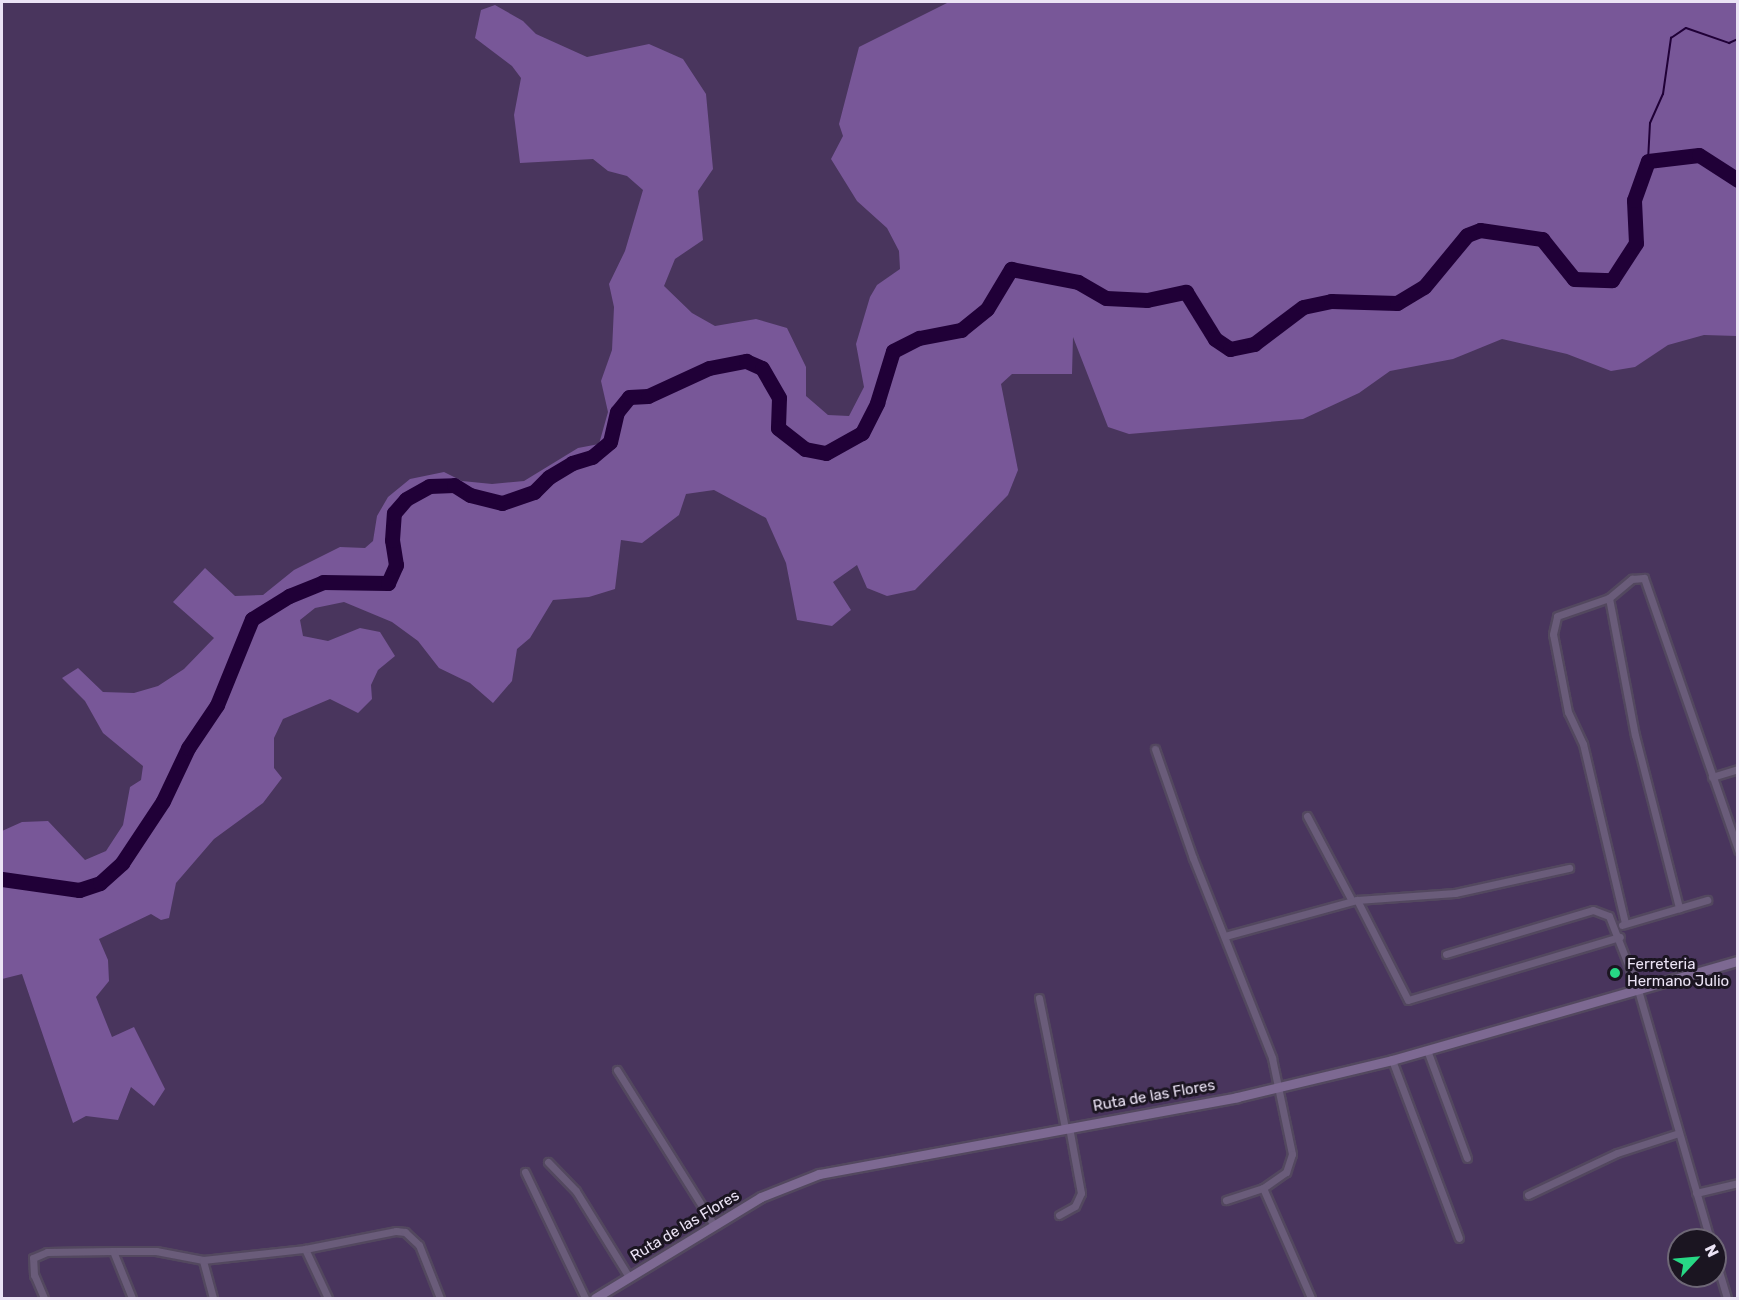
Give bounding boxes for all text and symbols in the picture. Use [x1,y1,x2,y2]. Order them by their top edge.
place label: Ferreteria Hermano Julio [1627,955,1729,990]
marker: Ferreteria Hermano Julio [1608,966,1622,980]
street label: Ruta de las Flores [1092,1076,1216,1116]
street label: Ruta de las Flores [627,1186,743,1266]
north arrow [1667,1228,1727,1288]
text: N [1701,1241,1723,1260]

